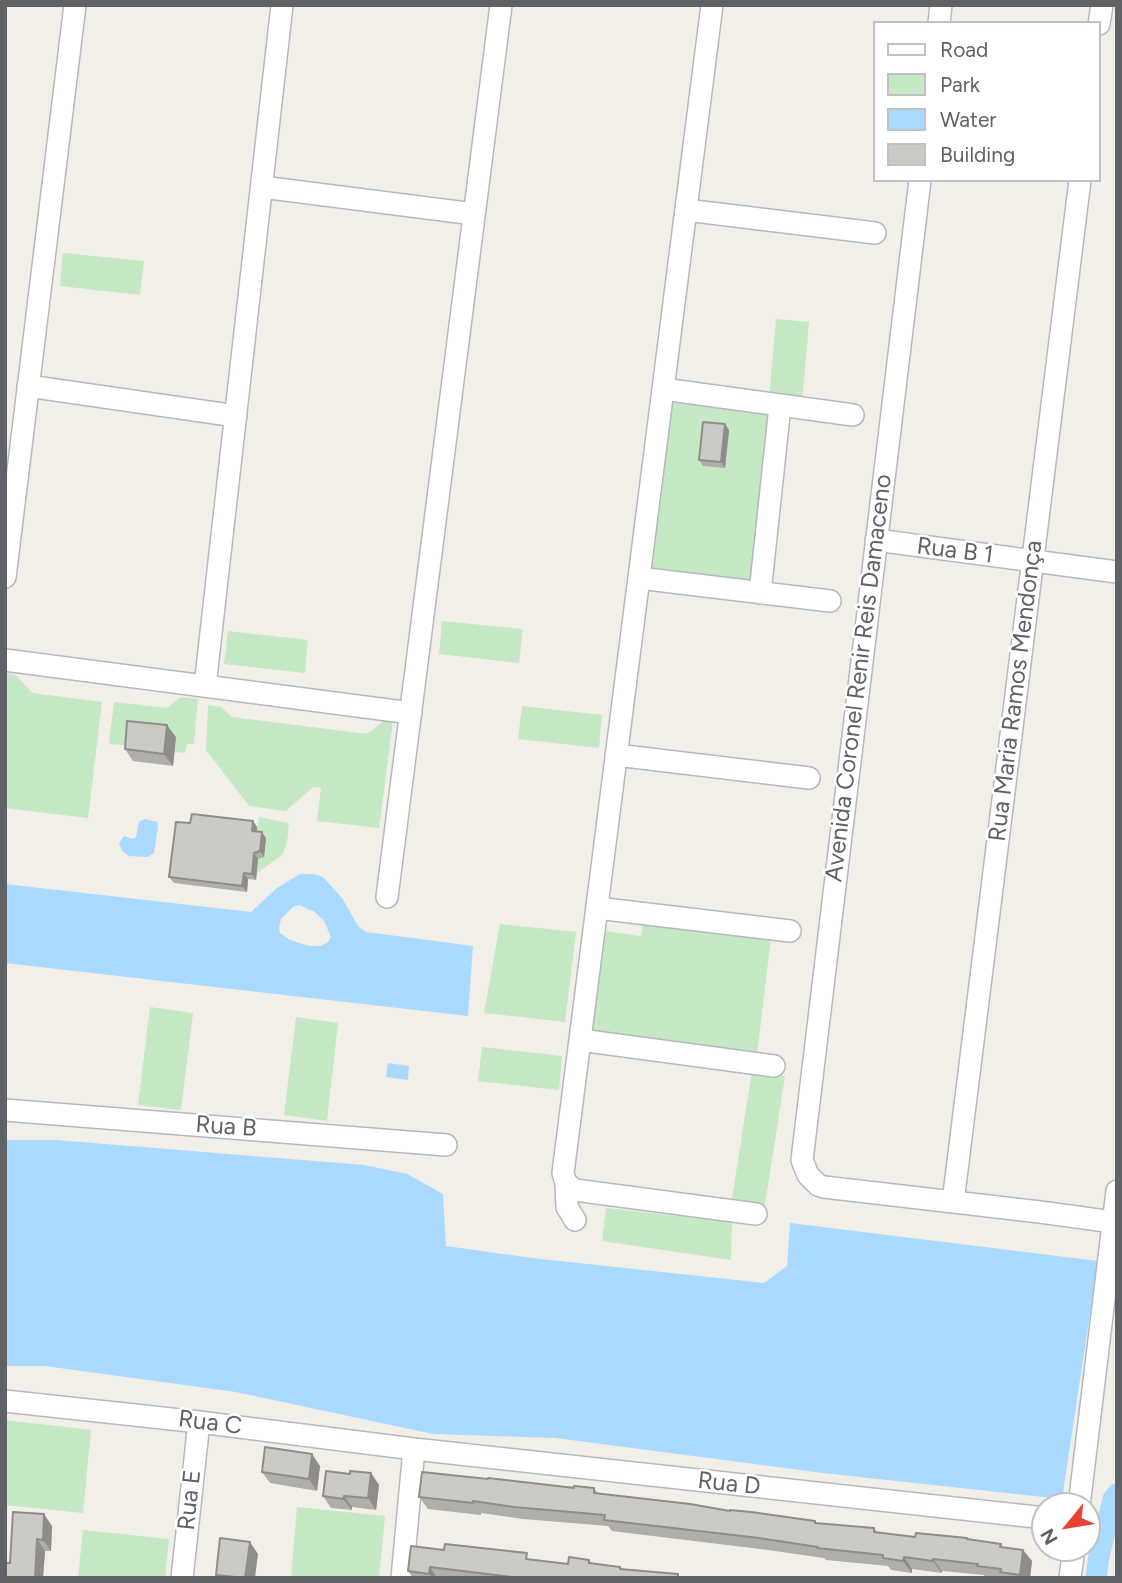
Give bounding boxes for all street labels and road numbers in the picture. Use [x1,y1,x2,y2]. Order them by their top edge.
street label: Avenida Coronel Renir Reis Damaceno [820,473,898,883]
street label: Rua B 1 [915,532,995,570]
street label: Rua Maria Ramos Mendonça [983,539,1049,843]
street label: Rua B [194,1110,258,1144]
street label: Rua C [177,1405,243,1441]
street label: Rua D [696,1466,762,1502]
street label: Rua E [173,1468,207,1532]

